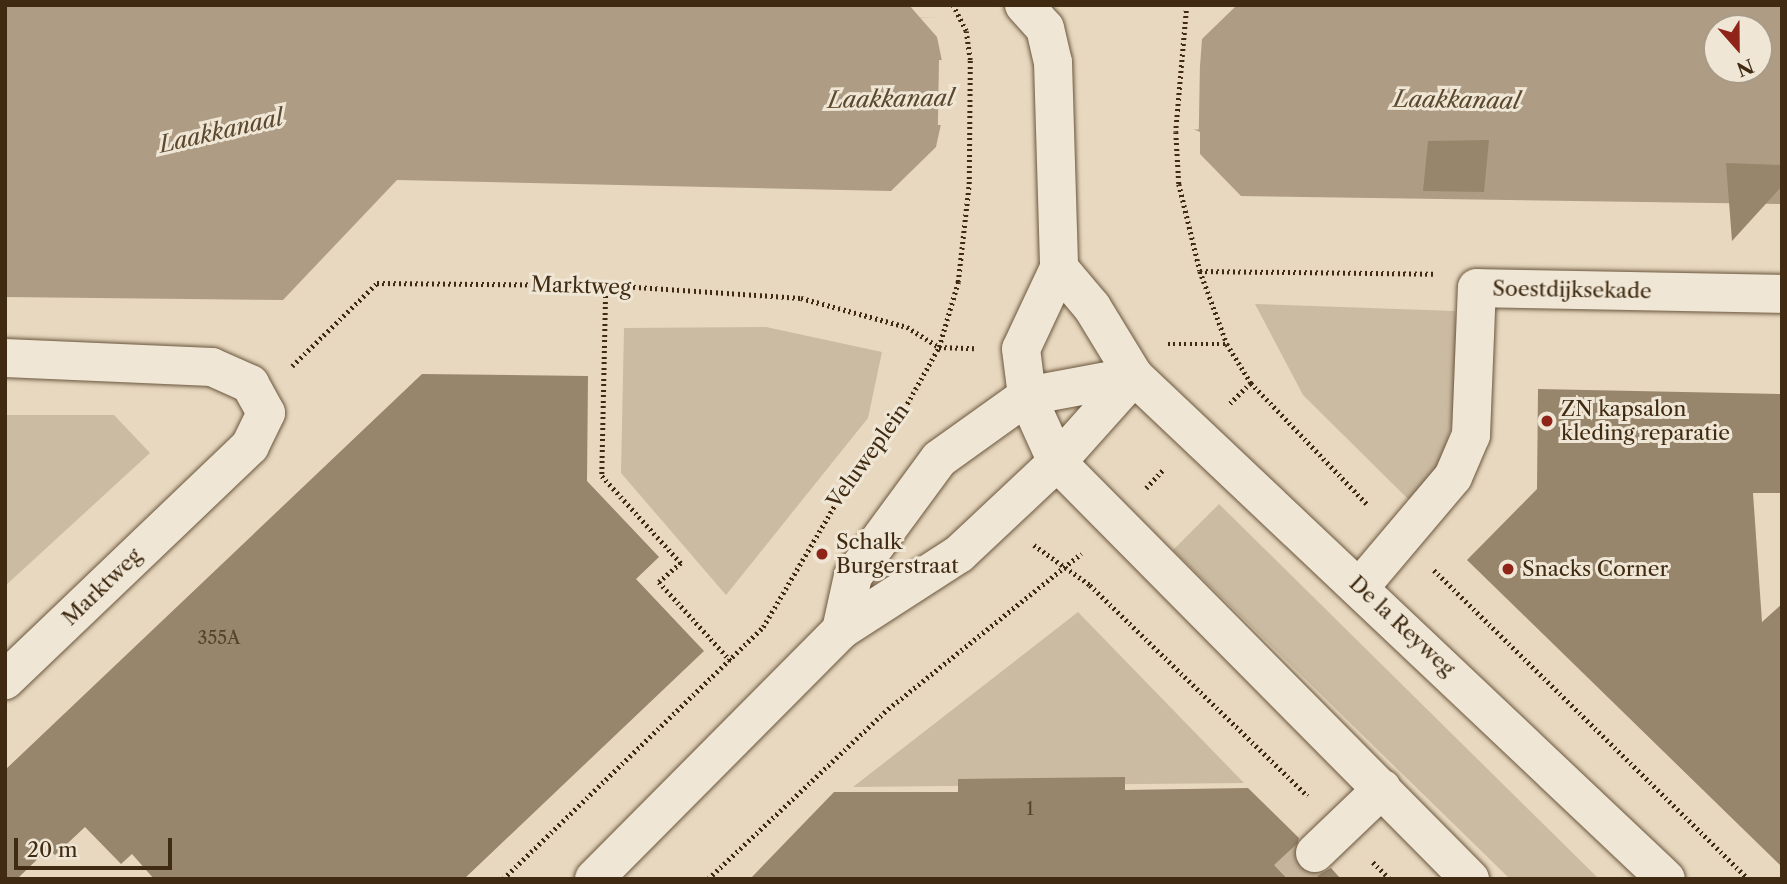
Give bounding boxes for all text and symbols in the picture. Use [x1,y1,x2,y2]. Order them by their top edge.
north arrow [1703,14,1773,84]
text: N [1733,54,1757,81]
water label: Laakkanaal [827,84,955,114]
water label: Laakkanaal [1393,85,1521,115]
water label: Laakkanaal [156,103,286,159]
street label: Marktweg [531,272,631,300]
street label: Soestdijksekade [1492,276,1652,304]
place label: ZN kapsalon kleding reparatie [1561,396,1730,446]
street label: Veluweplein [822,399,914,513]
marker: ZN kapsalon kleding reparatie [1539,413,1555,429]
place label: Schalk Burgerstraat [836,529,959,579]
street label: Marktweg [57,543,147,631]
marker: Schalk Burgerstraat [814,546,830,562]
place label: Snacks Corner [1522,556,1668,582]
marker: Snacks Corner [1500,561,1516,577]
street label: De la Reyweg [1344,571,1460,681]
house number: 355A [198,627,240,649]
house number: 1 [1026,798,1034,820]
scale bar [18,824,175,868]
text: 20 m [27,837,78,862]

